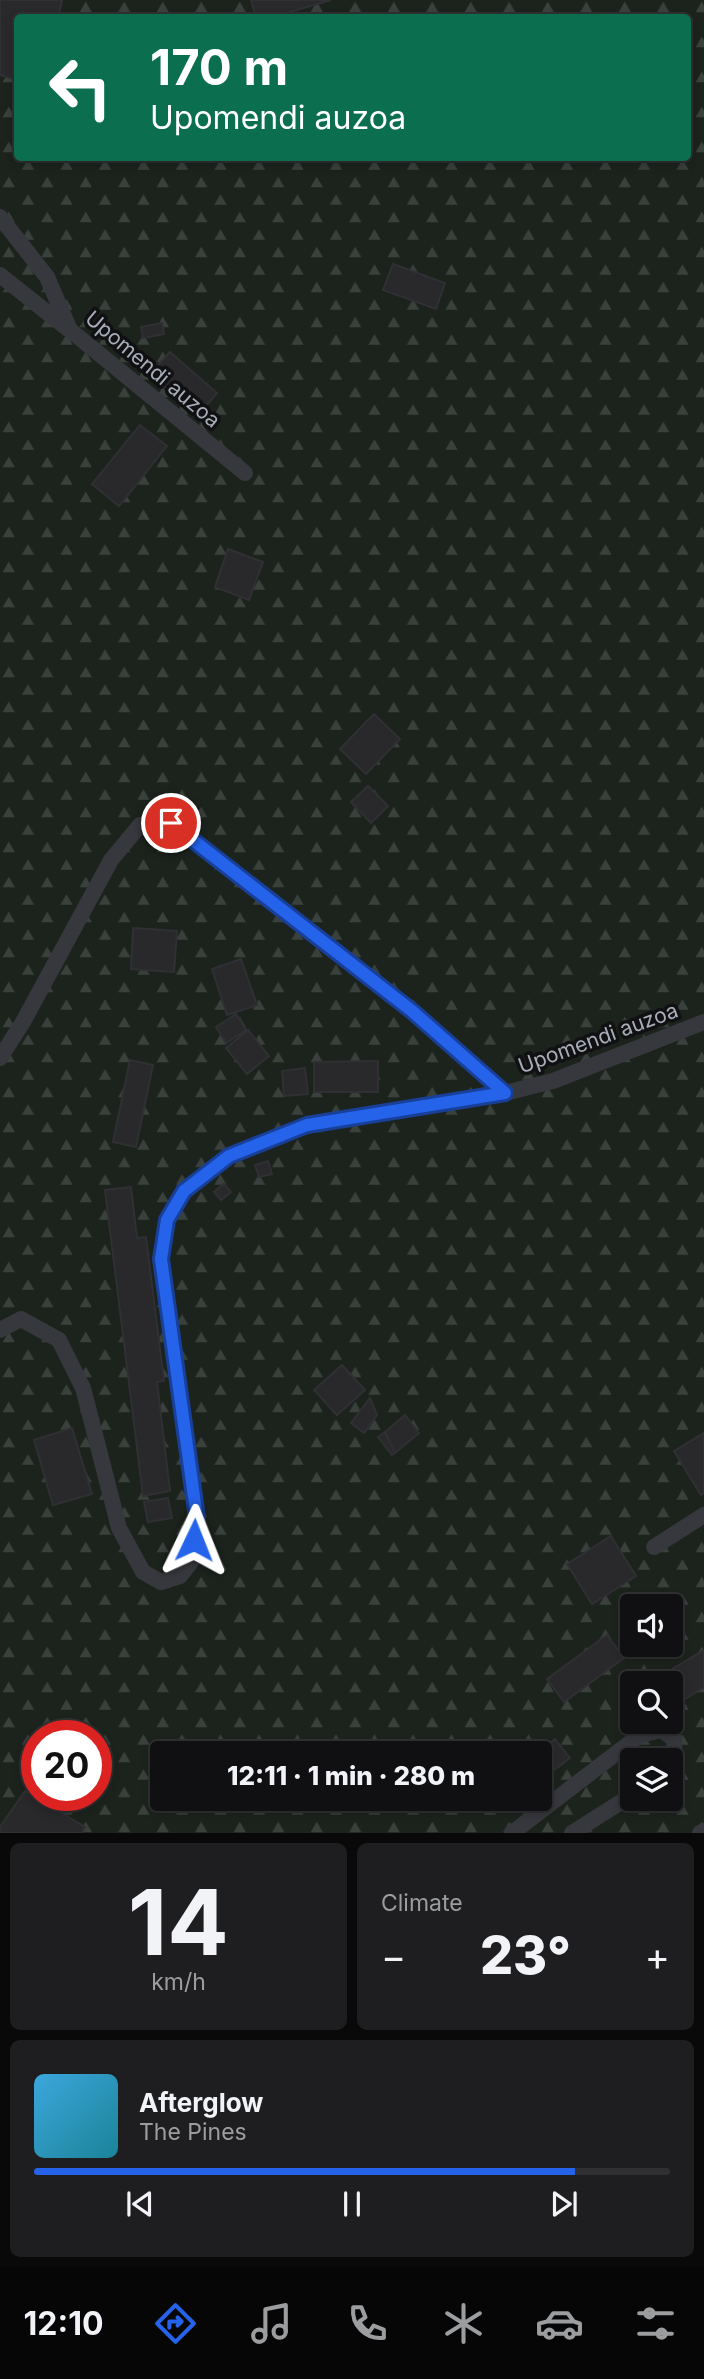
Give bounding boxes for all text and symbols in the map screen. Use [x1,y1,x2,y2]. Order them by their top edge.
text: 170 m [150,38,288,97]
icon: left [35,42,126,133]
text: Upomendi auzoa [150,98,406,137]
street label: Upomendi auzoa [81,305,225,433]
pin [141,793,201,853]
icon: arrive [152,804,190,842]
street label: Upomendi auzoa [515,998,681,1078]
position arrow [157,1503,231,1577]
map controls [620,1594,683,1811]
button: sound [620,1594,683,1657]
button: search [620,1671,683,1734]
speed limit sign: 20 [21,1720,112,1811]
button: layers [620,1748,683,1811]
text: 12:11 · 1 min · 280 m [227,1760,475,1791]
text: 14 [128,1867,229,1977]
text: Climate [381,1889,463,1917]
text: 23° [480,1924,571,1987]
text: − [381,1933,406,1979]
text: + [645,1933,670,1979]
text: km/h [151,1968,206,1996]
text: Afterglow [139,2087,263,2118]
text: The Pines [139,2118,247,2146]
icon: previous [121,2185,159,2223]
icon: pause [333,2185,371,2223]
icon: next [545,2185,583,2223]
icon: directions [151,2299,200,2348]
icon: music [247,2299,296,2348]
icon: phone [343,2299,392,2348]
icon: climate [439,2299,488,2348]
icon: car [535,2299,584,2348]
icon: filters [631,2299,680,2348]
text: 12:10 [24,2304,104,2343]

